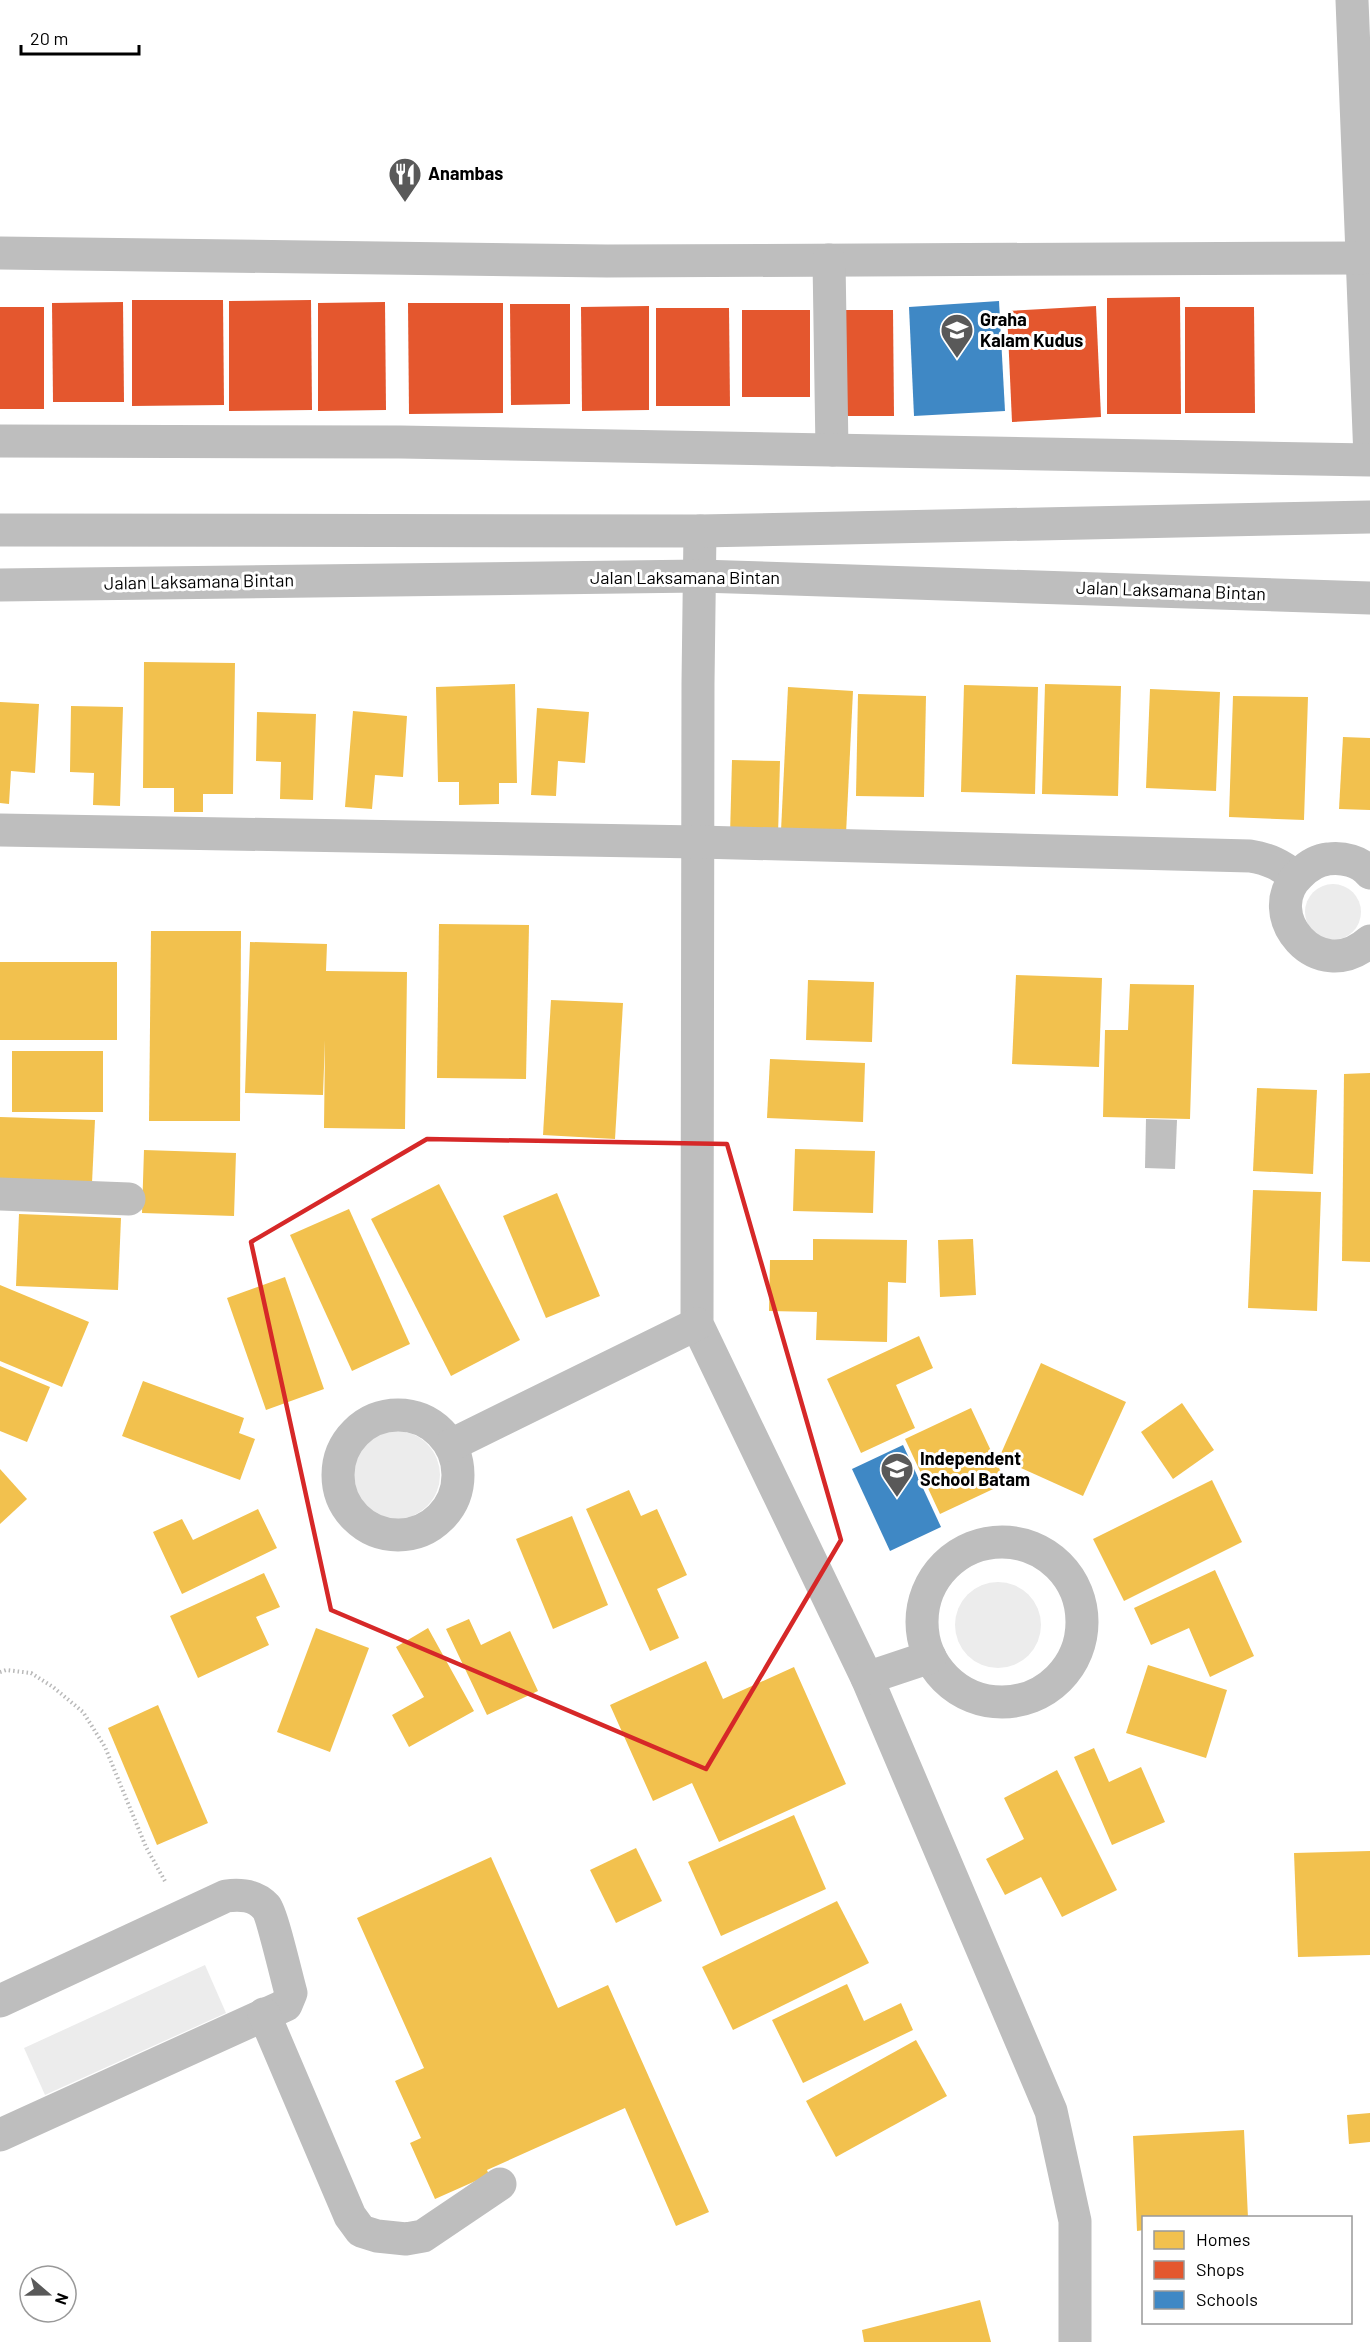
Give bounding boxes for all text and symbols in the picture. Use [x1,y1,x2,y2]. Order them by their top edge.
scale bar [21,18,140,56]
text: 20 m [30,27,68,49]
restaurant icon: Anambas [387,156,423,203]
place label: Anambas [428,162,503,184]
place label: Graha Kalam Kudus [980,308,1083,351]
school or university icon: Graha Kalam Kudus [939,312,975,359]
street label: Jalan Laksamana Bintan [590,566,780,588]
street label: Jalan Laksamana Bintan [104,568,294,594]
street label: Jalan Laksamana Bintan [1076,576,1266,604]
place label: Independent School Batam [920,1447,1030,1490]
school or university icon: Independent School Batam [879,1451,915,1498]
legend [1142,2216,1352,2324]
text: Homes [1196,2228,1250,2250]
text: Shops [1196,2258,1245,2280]
north arrow [18,2264,78,2324]
text: Schools [1196,2288,1258,2310]
text: N [52,2291,73,2308]

